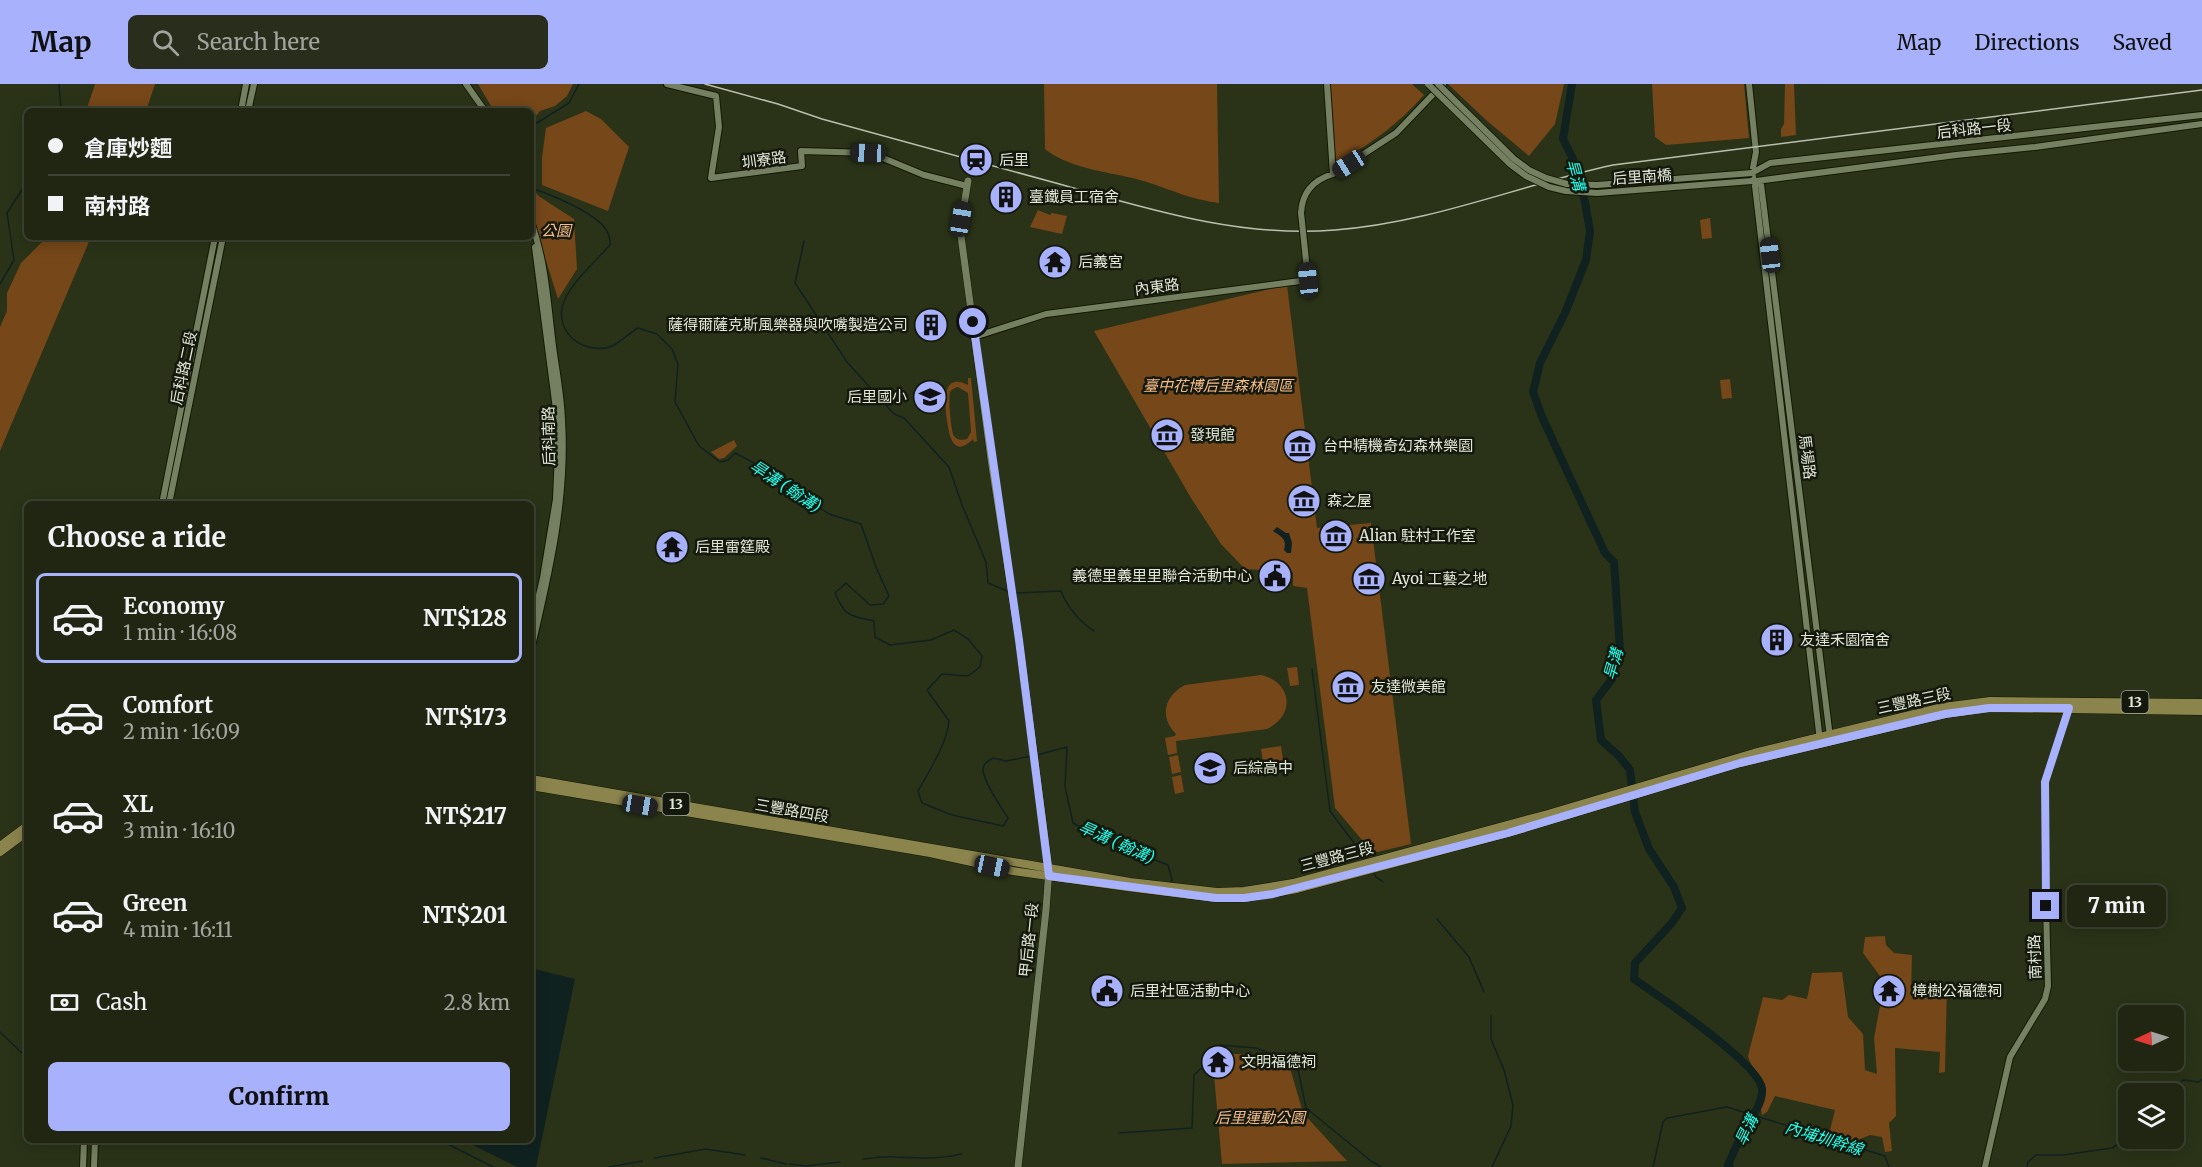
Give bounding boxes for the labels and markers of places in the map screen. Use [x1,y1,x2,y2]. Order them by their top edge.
station icon: 后里 [958,142,994,178]
place label: 后里 [999,150,1029,169]
building icon: 臺鐵員工宿舍 [988,179,1024,215]
place label: 臺鐵員工宿舍 [1029,187,1119,206]
temple icon: 后義宮 [1037,244,1073,280]
place label: 后義宮 [1078,252,1123,271]
building icon: 薩得爾薩克斯風樂器與吹嘴製造公司 [913,307,949,343]
place label: 薩得爾薩克斯風樂器與吹嘴製造公司 [668,315,908,334]
school or university icon: 后里國小 [912,379,948,415]
place label: 后里國小 [847,387,907,406]
museum icon: 發現館 [1149,417,1185,453]
place label: 發現館 [1190,425,1235,444]
museum icon: 台中精機奇幻森林樂園 [1282,428,1318,464]
place label: 台中精機奇幻森林樂園 [1323,436,1473,455]
museum icon: 森之屋 [1286,483,1322,519]
place label: 森之屋 [1327,491,1372,510]
museum icon: Alian 駐村工作室 [1318,518,1354,554]
place label: Alian 駐村工作室 [1358,526,1476,545]
temple icon: 后里雷筳殿 [654,529,690,565]
place label: 后里雷筳殿 [695,537,770,556]
public building icon: 義德里義里里聯合活動中心 [1257,558,1293,594]
museum icon: Ayoi 工藝之地 [1351,561,1387,597]
place label: 義德里義里里聯合活動中心 [1072,566,1252,585]
place label: Ayoi 工藝之地 [1391,569,1487,588]
building icon: 友達禾園宿舍 [1759,622,1795,658]
place label: 友達禾園宿舍 [1800,630,1890,649]
museum icon: 友達微美館 [1330,669,1366,705]
place label: 友達微美館 [1371,677,1446,696]
school or university icon: 后綜高中 [1192,750,1228,786]
place label: 后綜高中 [1233,758,1293,777]
public building icon: 后里社區活動中心 [1089,973,1125,1009]
temple icon: 樟樹公福德祠 [1871,973,1907,1009]
place label: 后里社區活動中心 [1130,981,1250,1000]
place label: 樟樹公福德祠 [1912,981,2002,1000]
temple icon: 文明福德祠 [1200,1044,1236,1080]
place label: 文明福德祠 [1241,1052,1316,1071]

